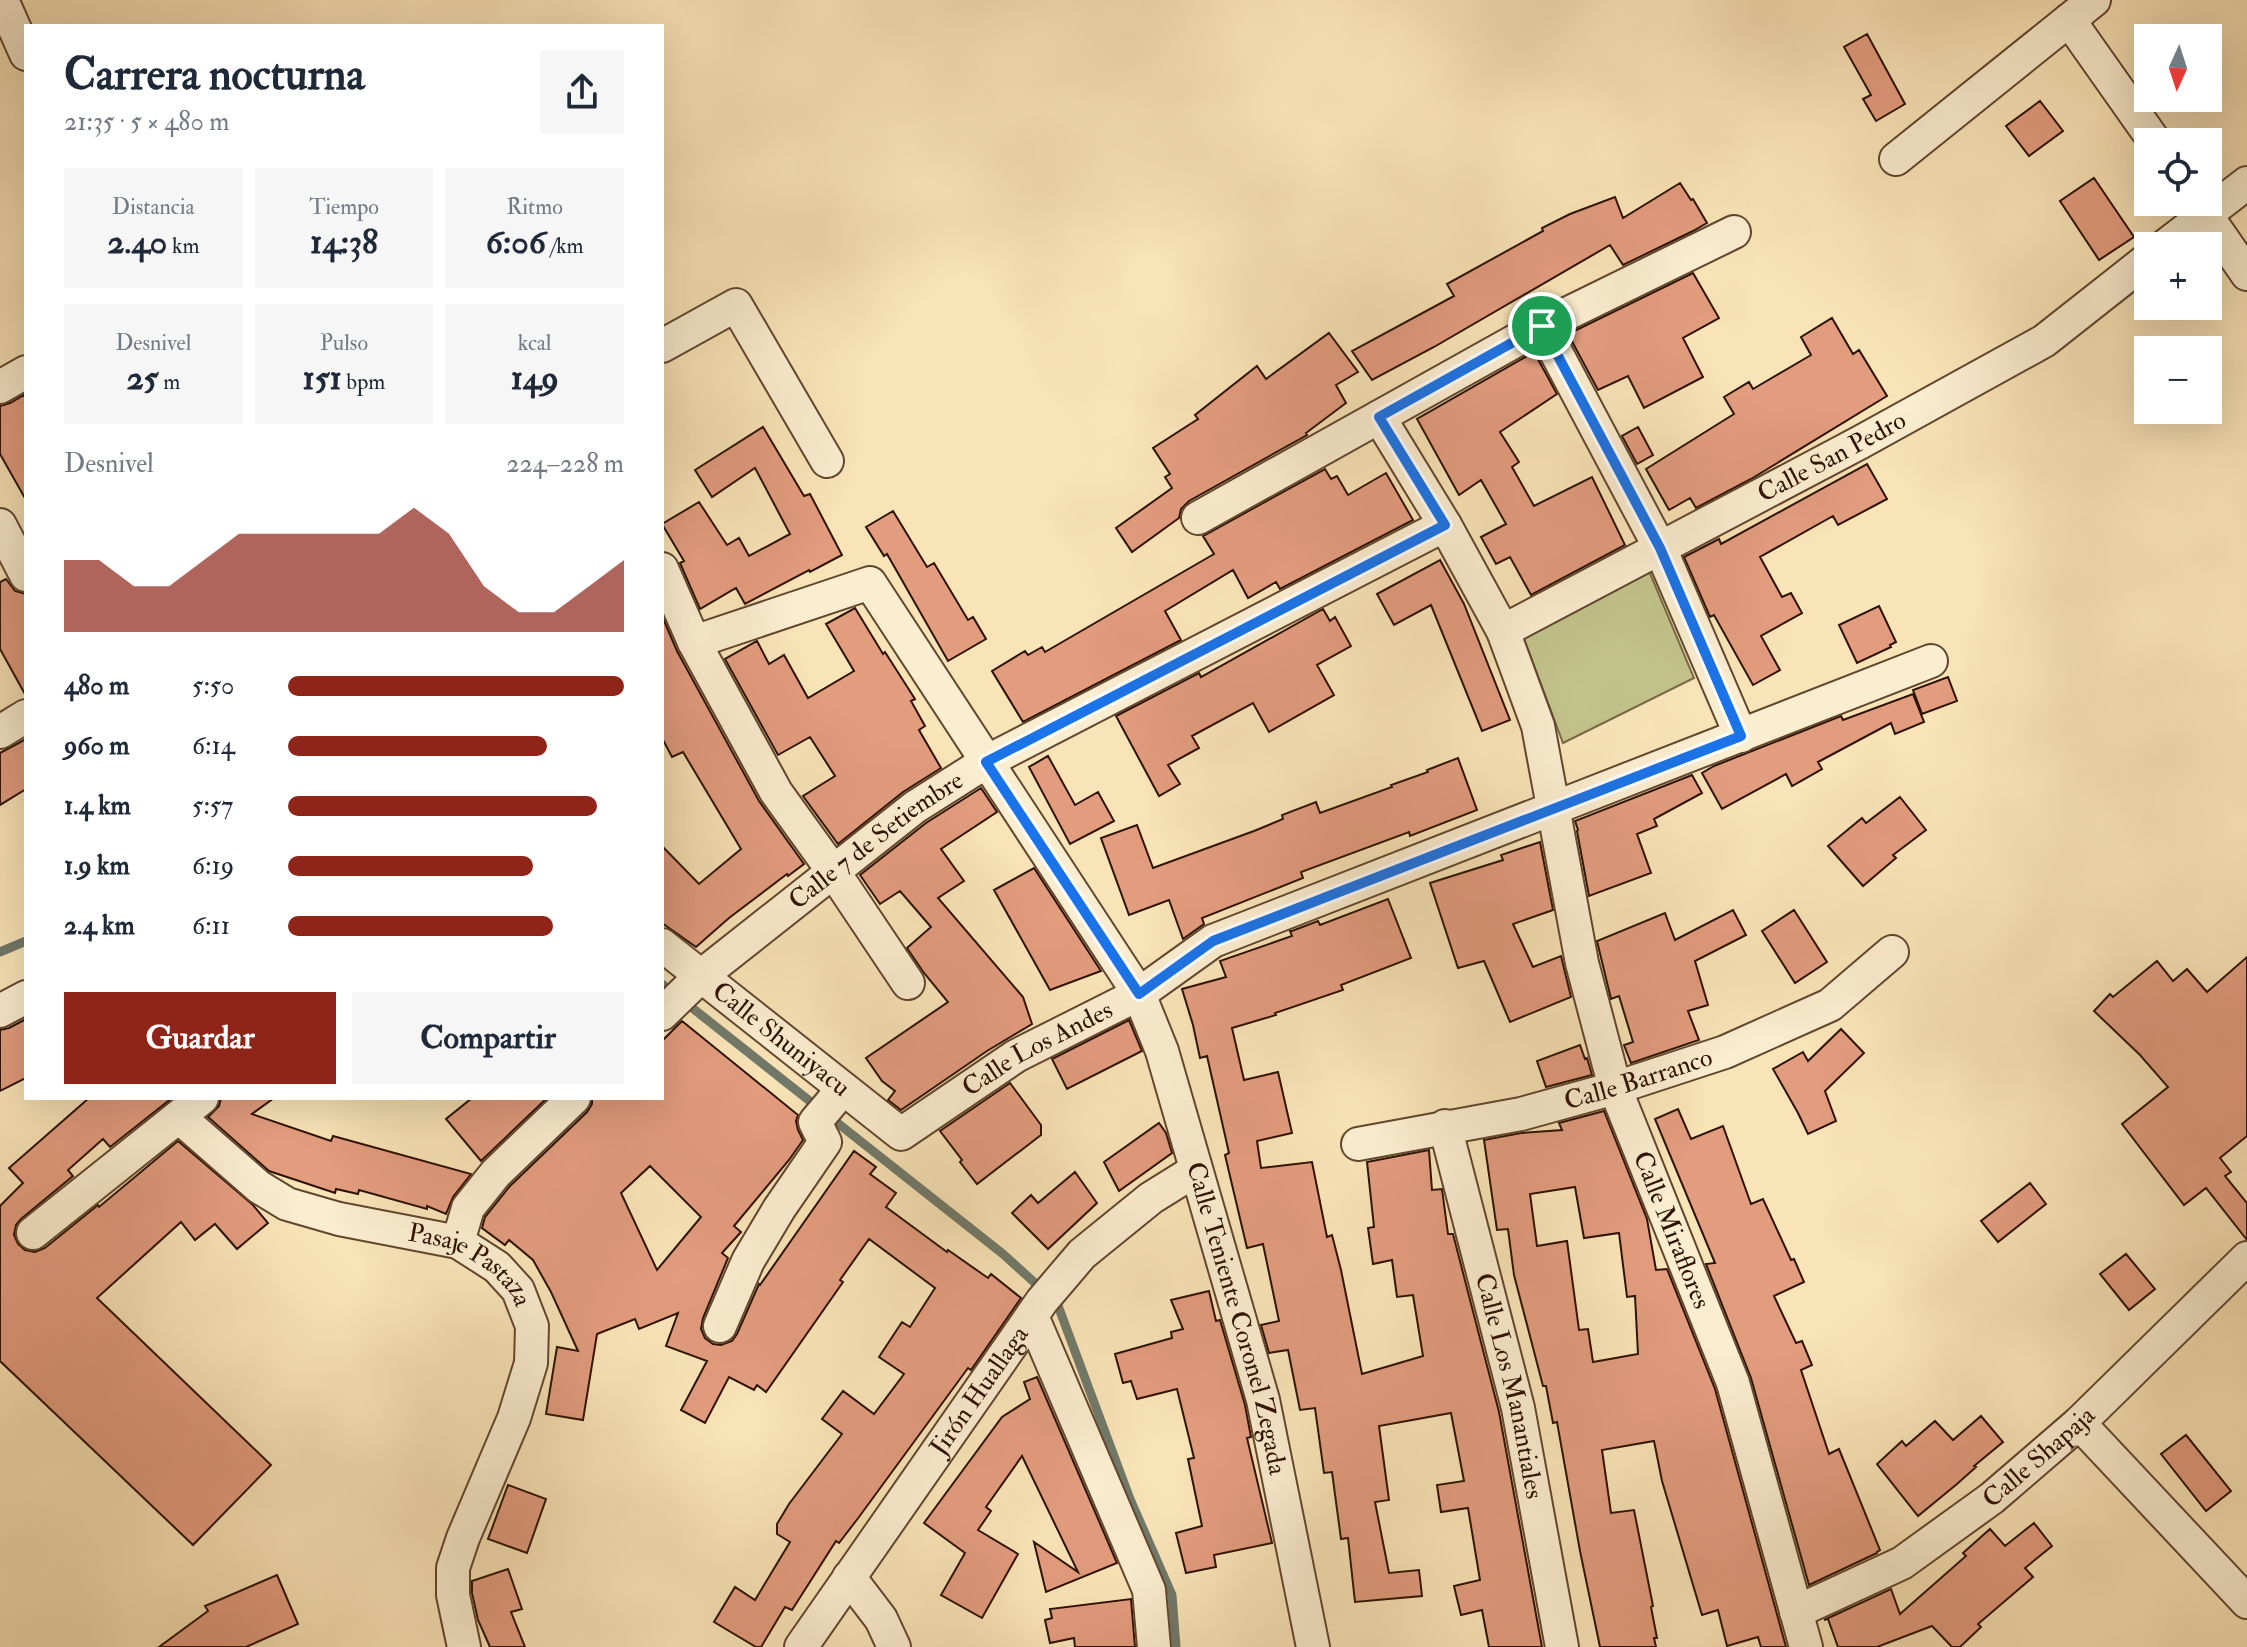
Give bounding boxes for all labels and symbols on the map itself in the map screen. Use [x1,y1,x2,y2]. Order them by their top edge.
north arrow [2134,24,2222,112]
pin [1508,292,1576,360]
street label: Calle San Pedro [1752,404,1912,510]
street label: Calle 7 de Setiembre [782,764,969,916]
street label: Calle Shuniyacu [706,975,857,1104]
street label: Calle Los Andes [956,994,1118,1104]
street label: Calle Barranco [1561,1041,1716,1117]
street label: Calle Miraflores [1626,1147,1718,1314]
street label: Calle Teniente Coronel Zegada [1179,1158,1294,1478]
street label: Pasaje Pastaza [406,1217,539,1311]
street label: Calle Los Manantiales [1468,1270,1550,1501]
street label: Jirón Huallaga [922,1320,1036,1463]
street label: Calle Shapaja [1976,1400,2102,1515]

